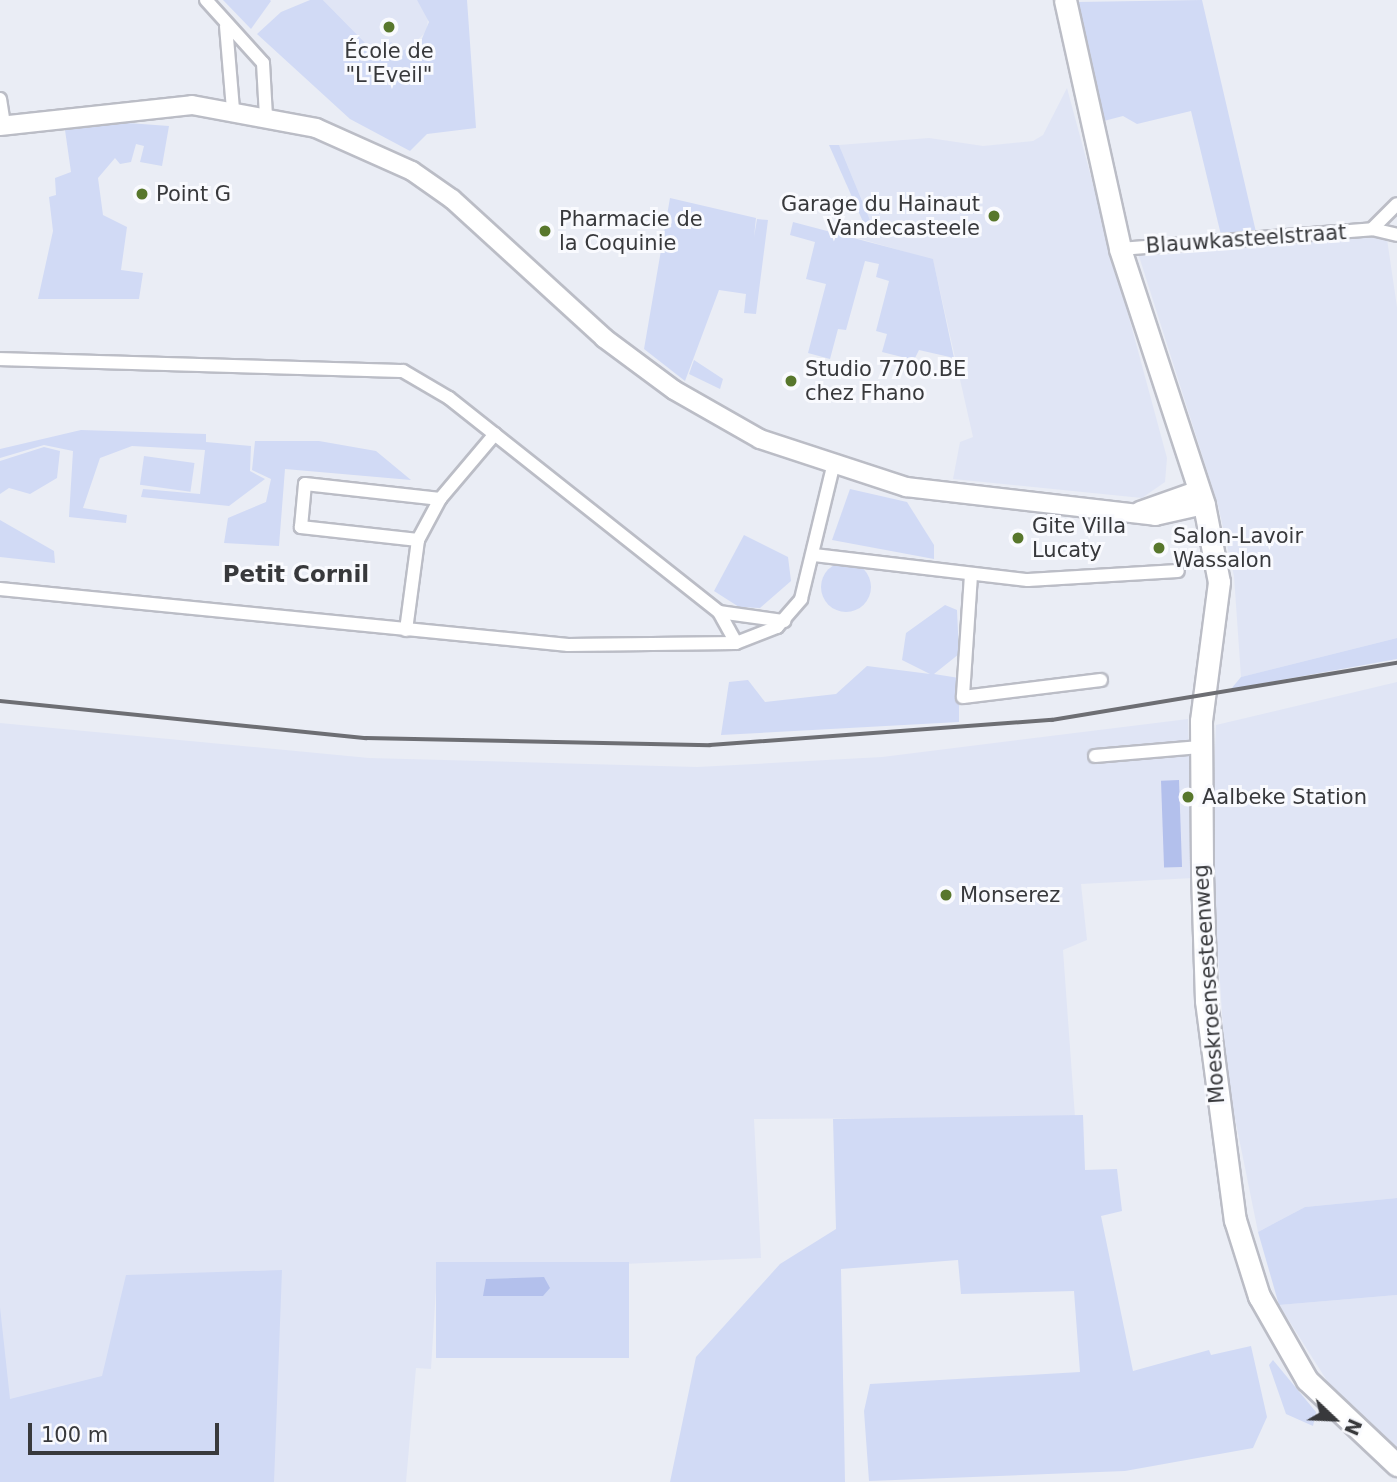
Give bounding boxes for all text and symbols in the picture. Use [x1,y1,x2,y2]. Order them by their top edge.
marker: École de "L'Eveil" [381,19,397,35]
place label: École de "L'Eveil" [344,38,434,88]
place label: Point G [156,181,231,207]
marker: Point G [134,186,150,202]
place label: Garage du Hainaut Vandecasteele [781,191,980,241]
place label: Pharmacie de la Coquinie [559,206,703,256]
marker: Garage du Hainaut Vandecasteele [986,208,1002,224]
street label: Blauwkasteelstraat [1145,219,1347,259]
marker: Pharmacie de la Coquinie [537,223,553,239]
place label: Studio 7700.BE chez Fhano [805,356,966,406]
marker: Studio 7700.BE chez Fhano [783,373,799,389]
place label: Gite Villa Lucaty [1032,513,1126,563]
place label: Salon-Lavoir Wassalon [1173,523,1303,573]
marker: Gite Villa Lucaty [1010,530,1026,546]
marker: Salon-Lavoir Wassalon [1151,540,1167,556]
district label: Petit Cornil [223,560,369,588]
place label: Aalbeke Station [1202,784,1367,810]
marker: Aalbeke Station [1180,789,1196,805]
street label: Moeskroensesteenweg [1188,863,1230,1105]
place label: Monserez [960,882,1060,908]
marker: Monserez [938,887,954,903]
north arrow [1299,1384,1369,1454]
scale bar [32,1408,222,1452]
text: N [1340,1416,1367,1439]
text: 100 m [41,1423,108,1447]

